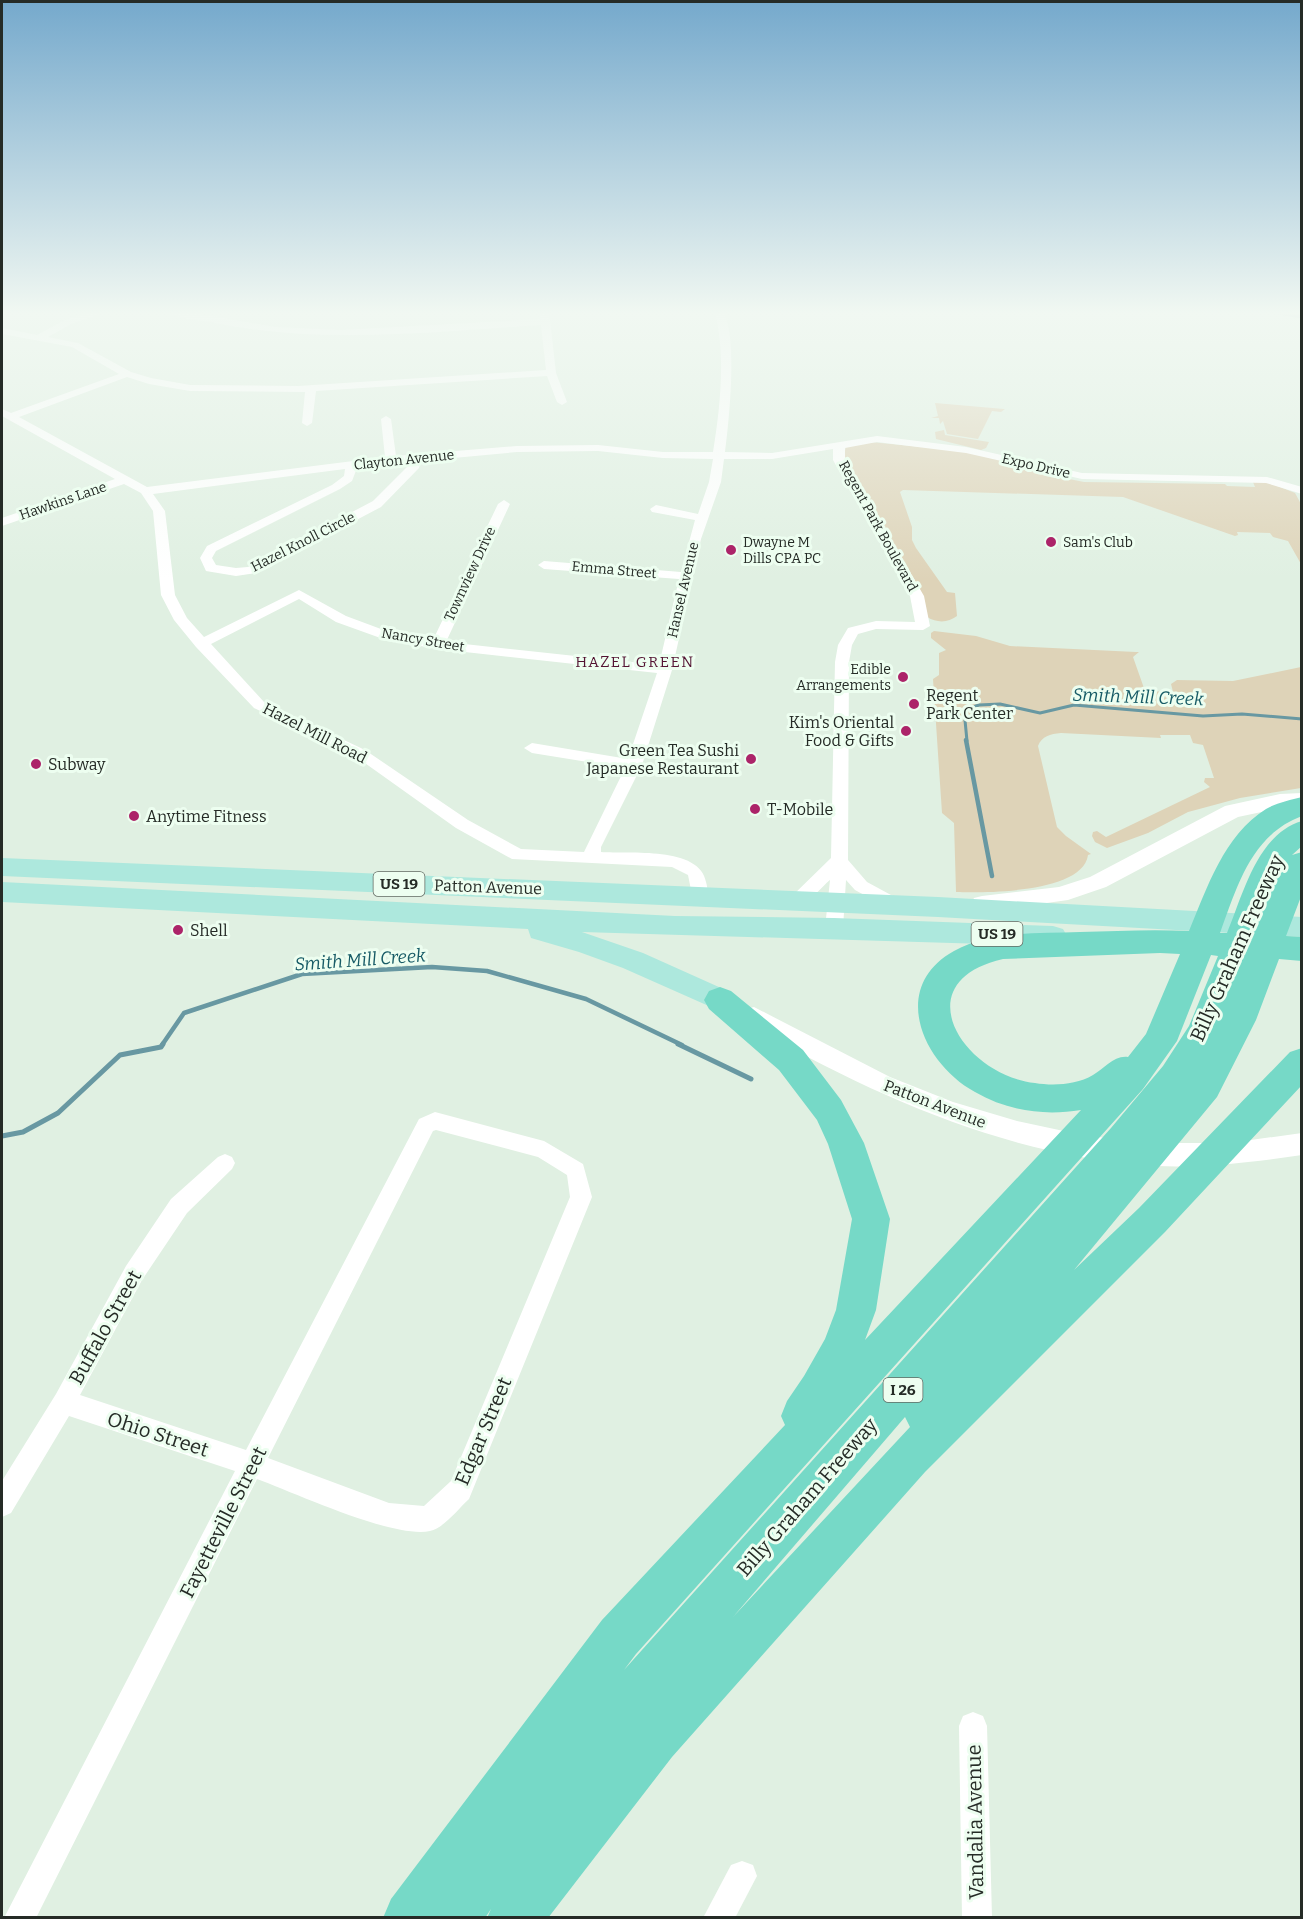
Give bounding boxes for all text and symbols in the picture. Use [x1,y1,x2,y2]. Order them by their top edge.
street label: Clayton Avenue [353,446,455,474]
street label: Expo Drive [1000,450,1072,482]
street label: Regent Park Boulevard [835,458,921,594]
street label: Hawkins Lane [17,478,109,524]
street label: Hazel Knoll Circle [248,508,358,576]
street label: Townview Drive [441,524,499,624]
place label: Dwayne M Dills CPA PC [743,534,821,567]
place label: Sam's Club [1063,534,1133,551]
marker: Sam's Club [1044,535,1058,549]
street label: Hansel Avenue [664,540,702,640]
marker: Dwayne M Dills CPA PC [724,543,738,557]
street label: Emma Street [571,558,657,582]
street label: Nancy Street [380,624,466,656]
district label: HAZEL GREEN [575,653,695,671]
place label: Edible Arrangements [796,661,891,694]
marker: Edible Arrangements [896,670,910,684]
water label: Smith Mill Creek [1072,684,1204,710]
place label: Regent Park Center [926,686,1013,723]
marker: Regent Park Center [907,697,921,711]
street label: Hazel Mill Road [260,699,371,768]
place label: Kim's Oriental Food & Gifts [789,713,894,750]
marker: Kim's Oriental Food & Gifts [899,724,913,738]
place label: Green Tea Sushi Japanese Restaurant [585,741,739,778]
marker: Green Tea Sushi Japanese Restaurant [744,752,758,766]
place label: Subway [48,755,106,774]
marker: Subway [29,757,43,771]
place label: T-Mobile [767,800,833,819]
marker: T-Mobile [748,802,762,816]
place label: Anytime Fitness [146,807,267,826]
marker: Anytime Fitness [127,809,141,823]
street label: Billy Graham Freeway [1185,850,1289,1045]
road number: US 19 [374,872,424,896]
street label: Patton Avenue [434,876,542,898]
place label: Shell [190,921,228,940]
road number: US 19 [972,922,1022,946]
marker: Shell [171,923,185,937]
water label: Smith Mill Creek [294,944,426,976]
street label: Patton Avenue [881,1076,989,1132]
street label: Buffalo Street [64,1266,146,1388]
street label: Edgar Street [449,1373,517,1489]
road number: I 26 [884,1378,922,1402]
street label: Ohio Street [104,1406,212,1462]
street label: Billy Graham Freeway [732,1413,883,1581]
street label: Fayetteville Street [175,1443,271,1601]
street label: Vandalia Avenue [962,1744,988,1900]

